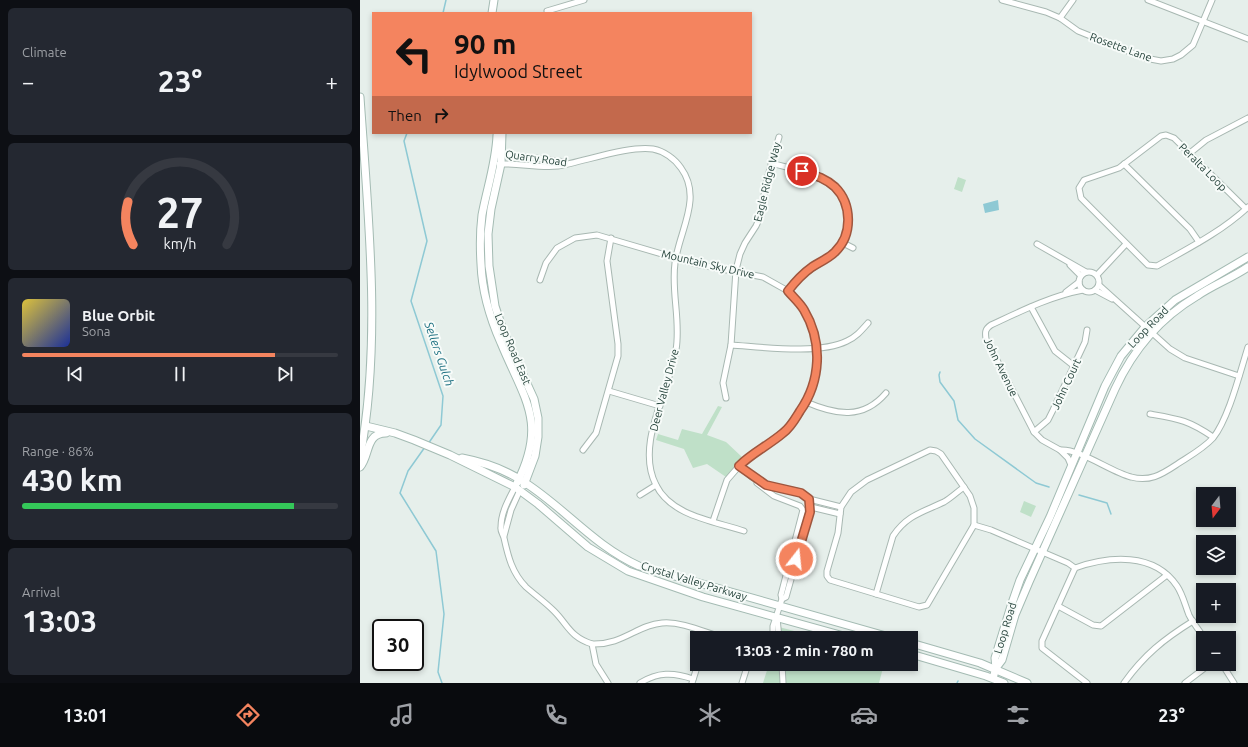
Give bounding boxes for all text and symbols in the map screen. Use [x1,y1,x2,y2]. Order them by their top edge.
icon: left [388,28,440,80]
text: 90 m [454,28,516,59]
street label: Rosette Lane [1088,30,1154,64]
text: Climate [22,45,67,59]
text: Idylwood Street [454,61,582,81]
text: 23° [158,64,202,98]
text: − [22,69,34,94]
text: + [326,69,338,94]
icon: right [430,104,452,126]
text: Then [388,107,422,124]
street label: Eagle Ridge Way [751,140,783,223]
street label: Peralta Loop [1177,141,1229,193]
street label: Quarry Road [504,148,568,168]
pin [785,154,819,188]
icon: arrive [791,160,813,182]
text: 27 [157,188,203,235]
text: km/h [164,235,196,251]
street label: Mountain Sky Drive [660,247,756,281]
street label: Loop Road [1125,304,1171,350]
text: Blue Orbit [82,307,155,324]
street label: Loop Road East [493,312,534,387]
water label: Sellers Gulch [422,319,457,388]
text: Sona [82,324,111,338]
street label: John Avenue [982,336,1020,398]
street label: Deer Valley Drive [647,348,681,432]
street label: John Court [1049,356,1083,411]
icon: previous [64,363,86,385]
icon: pause [169,363,191,385]
icon: next [274,363,296,385]
text: Range · 86% [22,444,94,458]
text: 430 km [22,463,123,497]
north arrow [1196,487,1236,527]
map controls [1196,487,1236,671]
button: layers [1196,535,1236,575]
position arrow [775,538,817,580]
street label: Crystal Valley Parkway [640,559,749,603]
button: + [1196,583,1236,623]
text: Arrival [22,585,60,599]
street label: Loop Road [992,601,1018,655]
text: 13:03 [22,604,97,638]
speed limit sign: 30 [372,619,424,671]
button: − [1196,631,1236,671]
text: 13:03 · 2 min · 780 m [735,642,873,659]
icon: directions [234,701,262,729]
icon: music [388,701,416,729]
icon: phone [542,701,570,729]
icon: climate [696,701,724,729]
icon: car [850,701,878,729]
icon: filters [1004,701,1032,729]
text: 13:01 [63,705,108,725]
text: 23° [1158,705,1185,725]

